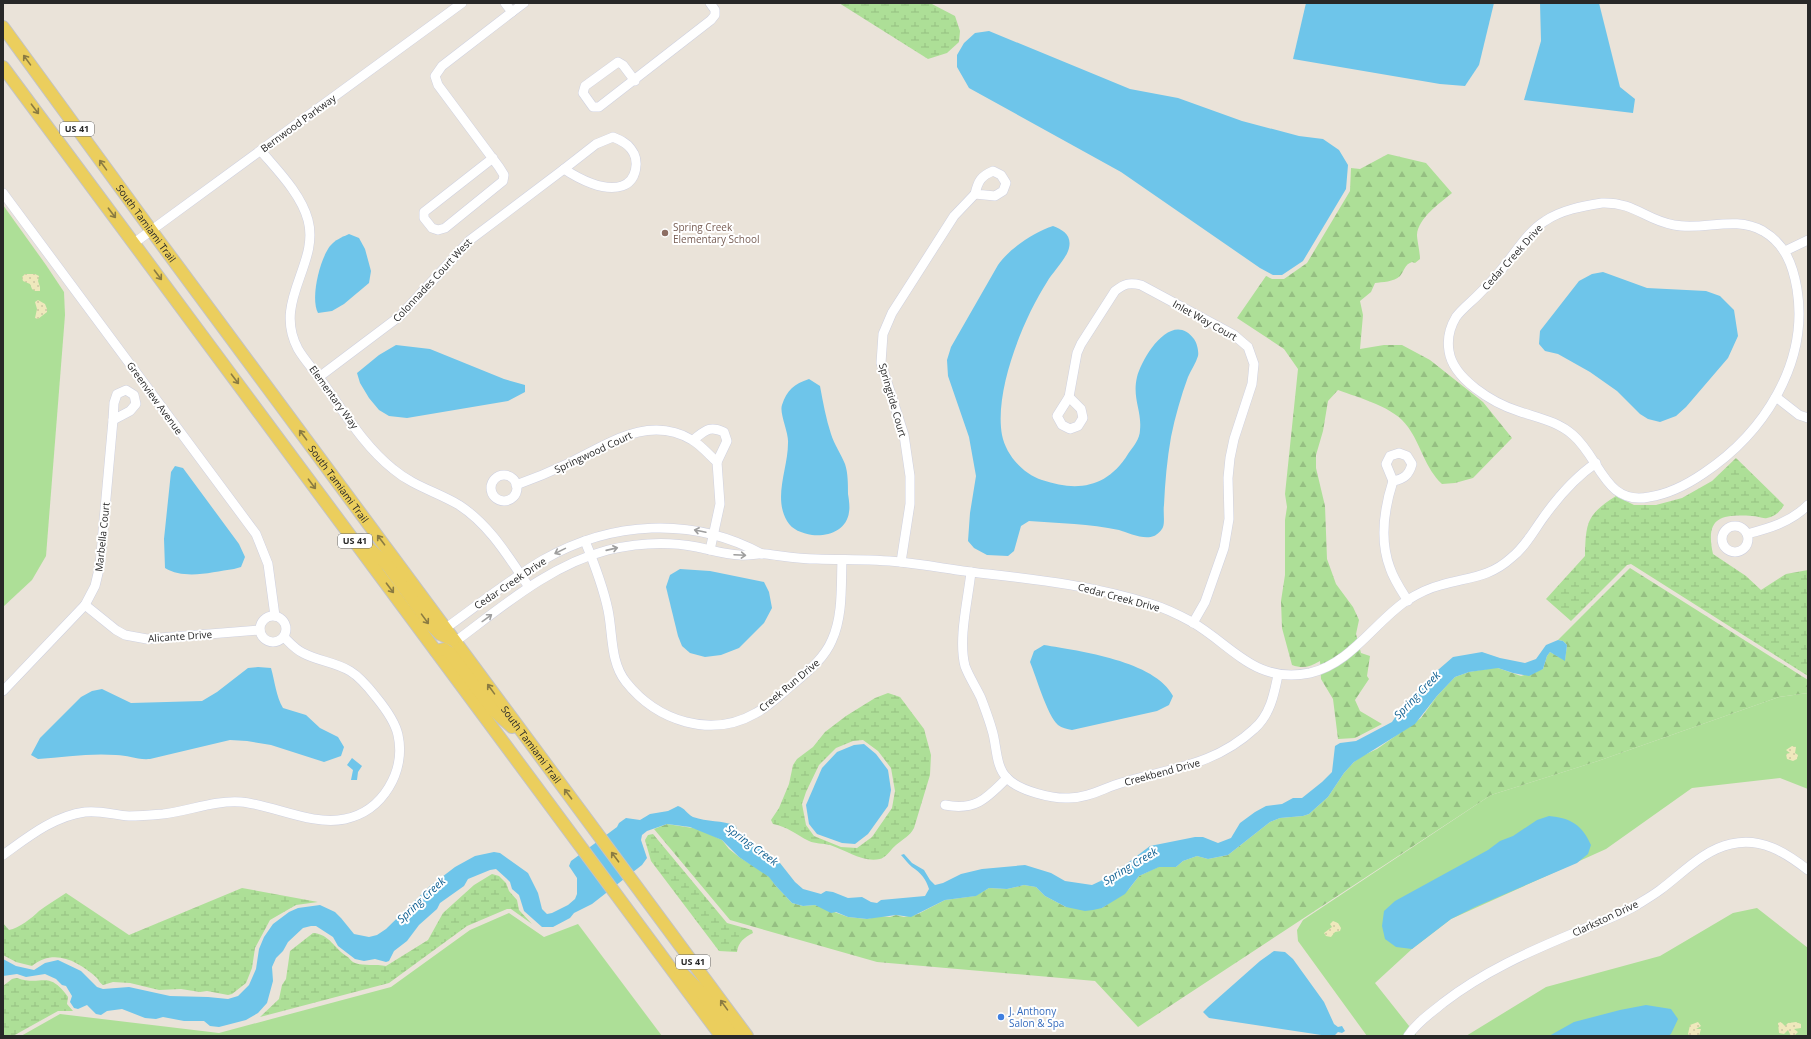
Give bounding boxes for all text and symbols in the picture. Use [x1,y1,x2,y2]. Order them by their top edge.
one-way arrow [23,55,31,66]
street label: Bernwood Parkway [257,90,339,155]
one-way arrow [30,103,39,114]
road number: US 41 [60,122,94,136]
one-way arrow [99,160,108,171]
street label: South Tamiami Trail [113,182,179,265]
one-way arrow [108,208,116,219]
place label: Spring Creek Elementary School [673,220,759,246]
street label: Cedar Creek Drive [1479,221,1546,293]
marker: Spring Creek Elementary School [660,228,670,238]
street label: Colonnades Court West [389,235,475,325]
one-way arrow [153,269,162,280]
street label: Inlet Way Court [1170,296,1240,344]
street label: Greenview Avenue [124,359,186,438]
street label: Springtide Court [876,361,910,439]
street label: Elementary Way [306,362,362,432]
one-way arrow [231,374,239,385]
street label: Springwood Court [552,428,635,476]
one-way arrow [299,430,307,441]
street label: South Tamiami Trail [305,442,372,525]
one-way arrow [308,478,316,489]
street label: Marbella Court [91,501,113,572]
one-way arrow [693,526,706,534]
road number: US 41 [338,534,372,548]
one-way arrow [376,534,385,545]
one-way arrow [605,545,618,553]
one-way arrow [554,548,566,555]
one-way arrow [734,551,747,559]
street label: Cedar Creek Drive [471,553,549,612]
street label: Cedar Creek Drive [1077,579,1162,615]
one-way arrow [385,582,394,593]
one-way arrow [421,613,429,624]
one-way arrow [482,614,493,622]
street label: Alicante Drive [148,627,213,645]
street label: Creek Run Drive [756,655,823,714]
water label: Spring Creek [1390,667,1444,722]
one-way arrow [487,684,495,695]
street label: South Tamiami Trail [498,703,565,786]
street label: Creekbend Drive [1123,755,1202,789]
one-way arrow [564,788,573,799]
water label: Spring Creek [723,821,782,869]
water label: Spring Creek [1100,843,1160,888]
one-way arrow [611,851,619,862]
water label: Spring Creek [393,873,449,926]
street label: Clarkston Drive [1570,896,1641,939]
road number: US 41 [676,955,710,969]
one-way arrow [720,999,728,1010]
place label: J. Anthony Salon & Spa [1008,1004,1064,1030]
marker: J. Anthony Salon & Spa [996,1012,1006,1022]

